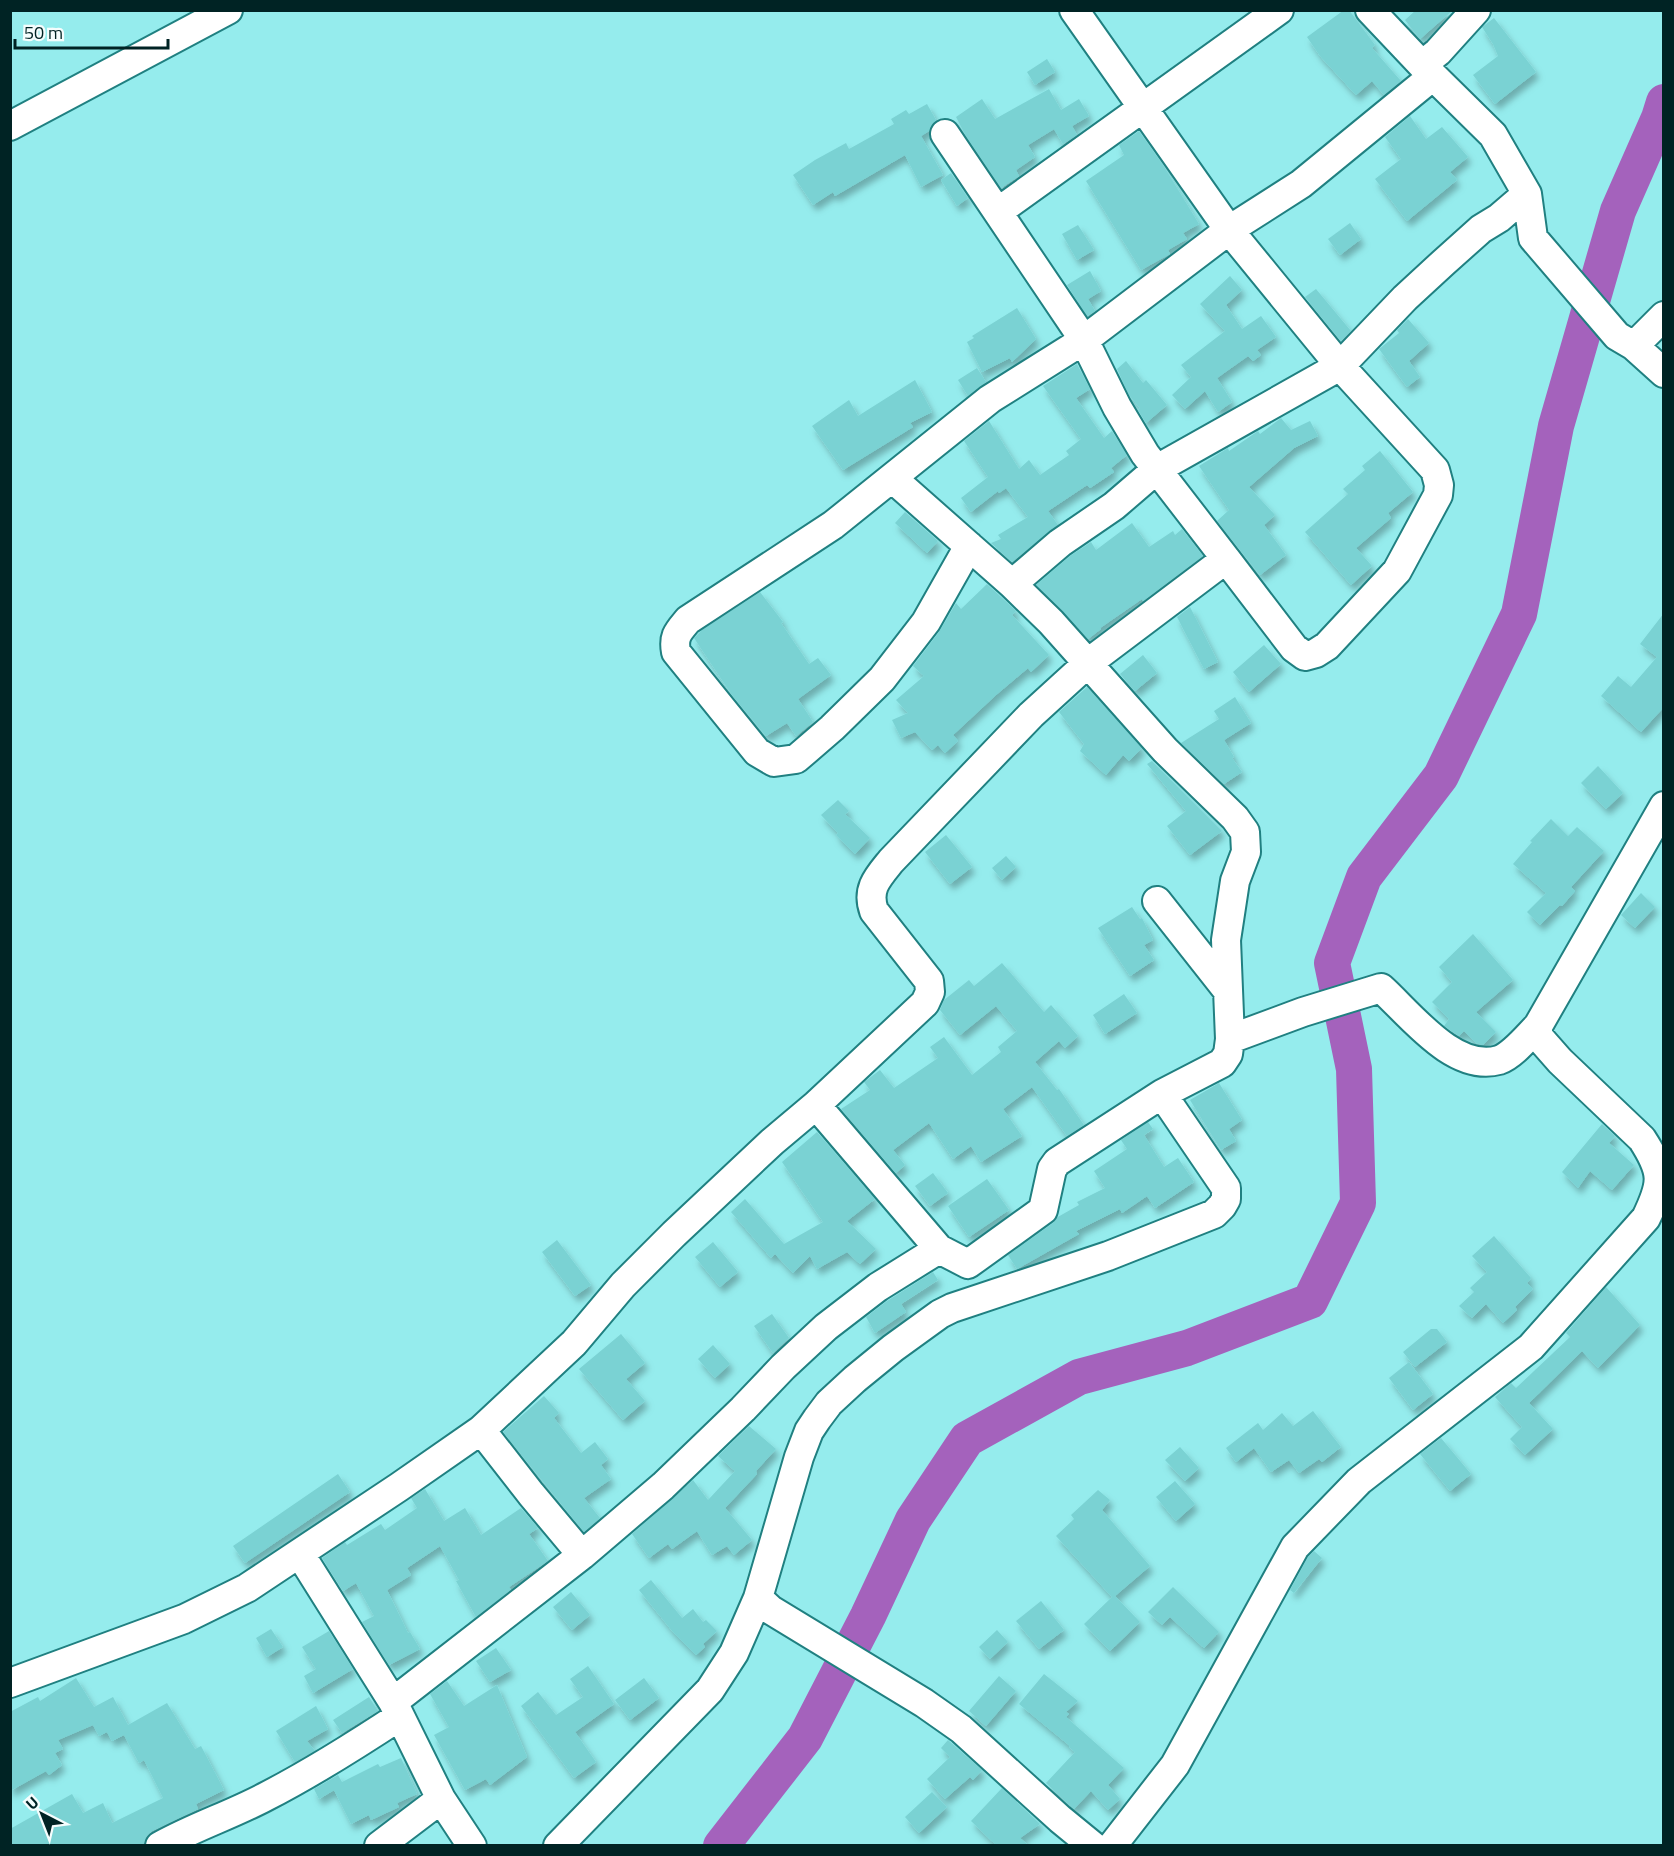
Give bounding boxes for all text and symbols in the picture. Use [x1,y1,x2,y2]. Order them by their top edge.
scale bar [15,12,168,50]
text: 50 m [24,19,63,46]
north arrow [12,1784,72,1844]
text: U [20,1790,44,1815]

